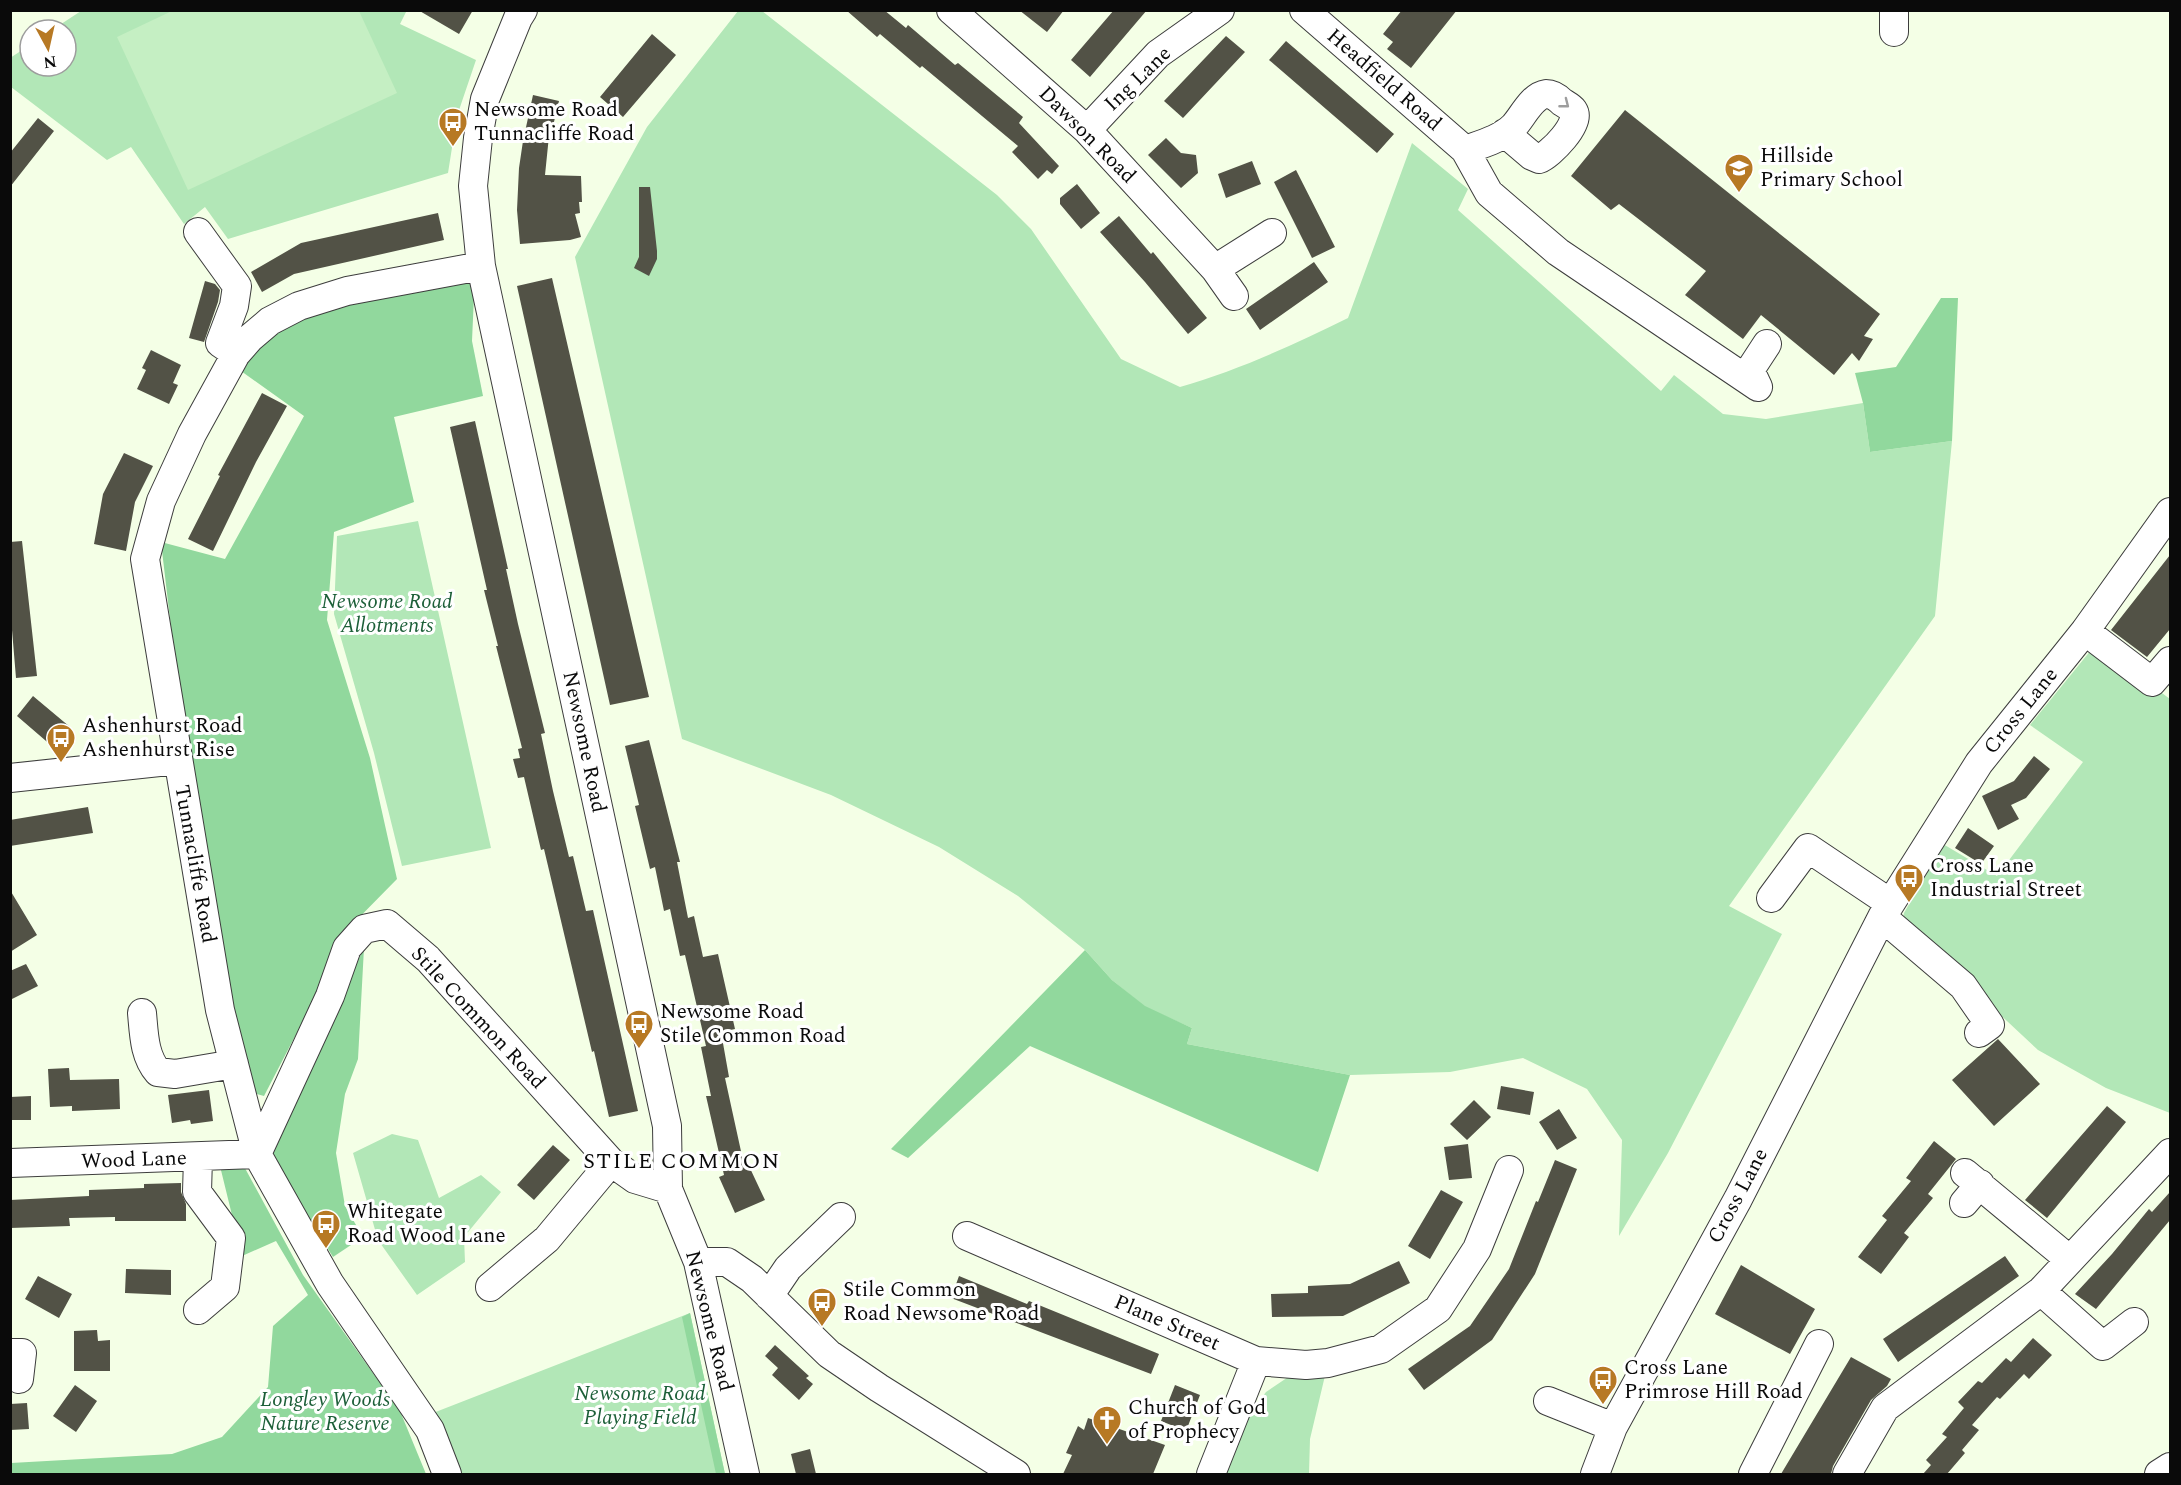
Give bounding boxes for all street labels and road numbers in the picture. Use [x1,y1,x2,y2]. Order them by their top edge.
street label: Headfield Road [1319,21,1449,139]
street label: Ing Lane [1097,39,1179,119]
street label: Dawson Road [1031,79,1143,191]
street label: Cross Lane [1976,661,2066,761]
street label: Newsome Road [553,668,615,816]
street label: Tunnacliffe Road [165,782,225,946]
street label: Stile Common Road [403,939,553,1097]
street label: Wood Lane [80,1142,188,1178]
street label: Cross Lane [1699,1143,1777,1249]
street label: Newsome Road [676,1247,742,1395]
street label: Plane Street [1109,1286,1225,1360]

